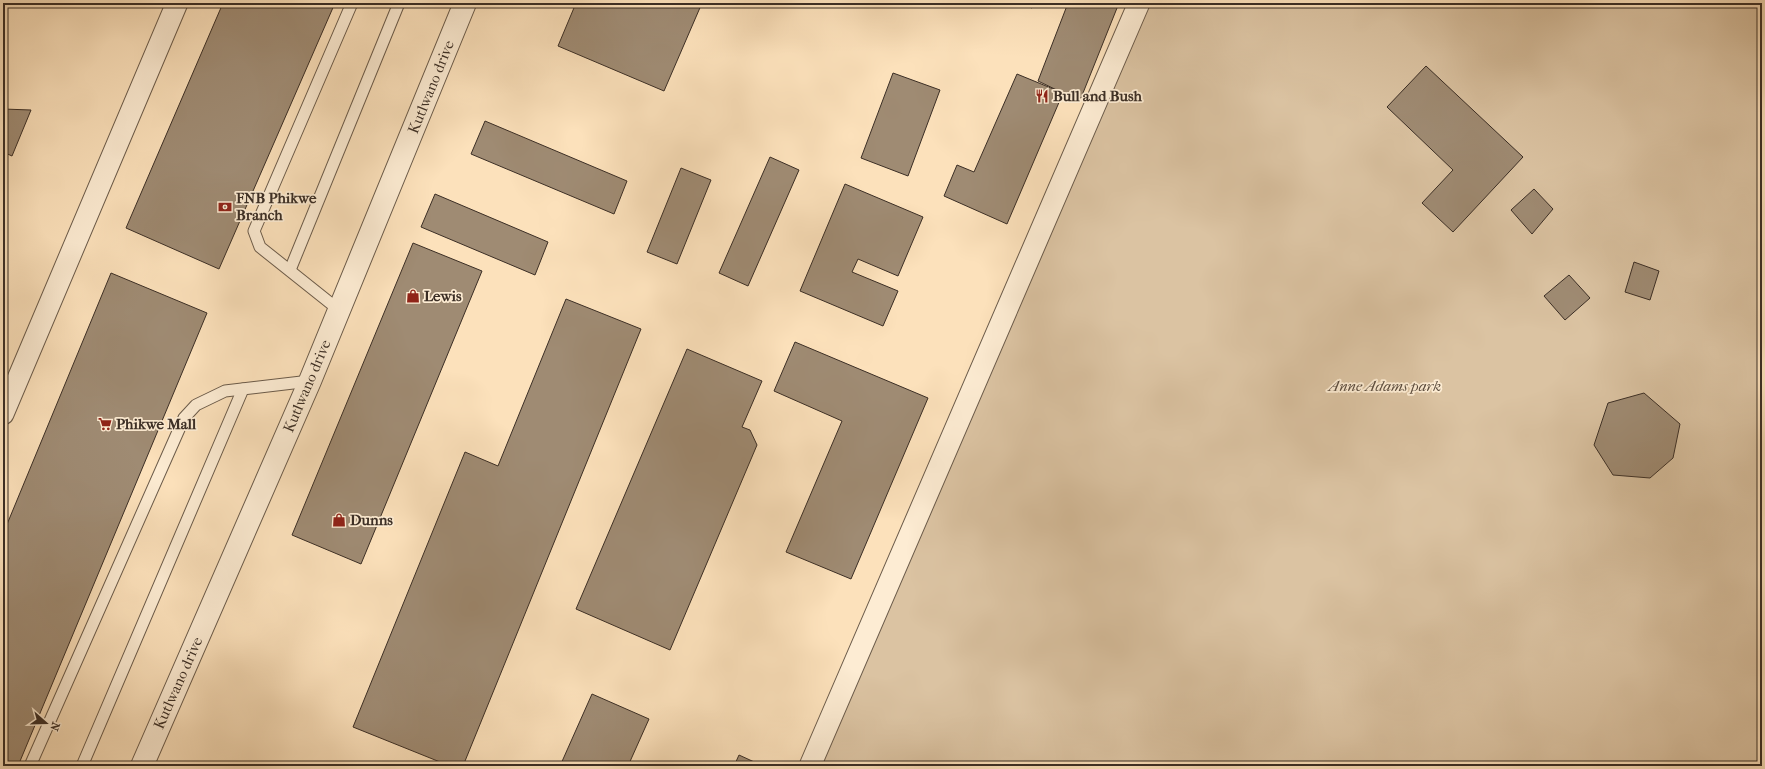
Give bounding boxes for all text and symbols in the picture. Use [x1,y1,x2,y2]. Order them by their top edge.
street label: Kutlwano drive [404,37,458,136]
place label: Bull and Bush [1053,87,1142,105]
restaurant icon: Bull and Bush [1034,88,1050,104]
place label: FNB Phikwe Branch [235,189,317,224]
bank icon: FNB Phikwe Branch [217,199,233,215]
place label: Lewis [424,287,462,305]
shop icon: Lewis [405,288,421,304]
street label: Kutlwano drive [279,336,335,435]
park label: Anne Adams park [1327,377,1441,395]
place label: Phikwe Mall [116,415,197,433]
supermarket icon: Phikwe Mall [97,416,113,432]
place label: Dunns [350,511,393,529]
shop icon: Dunns [331,512,347,528]
street label: Kutlwano drive [150,634,207,732]
north arrow [26,703,66,743]
text: N [47,720,62,733]

